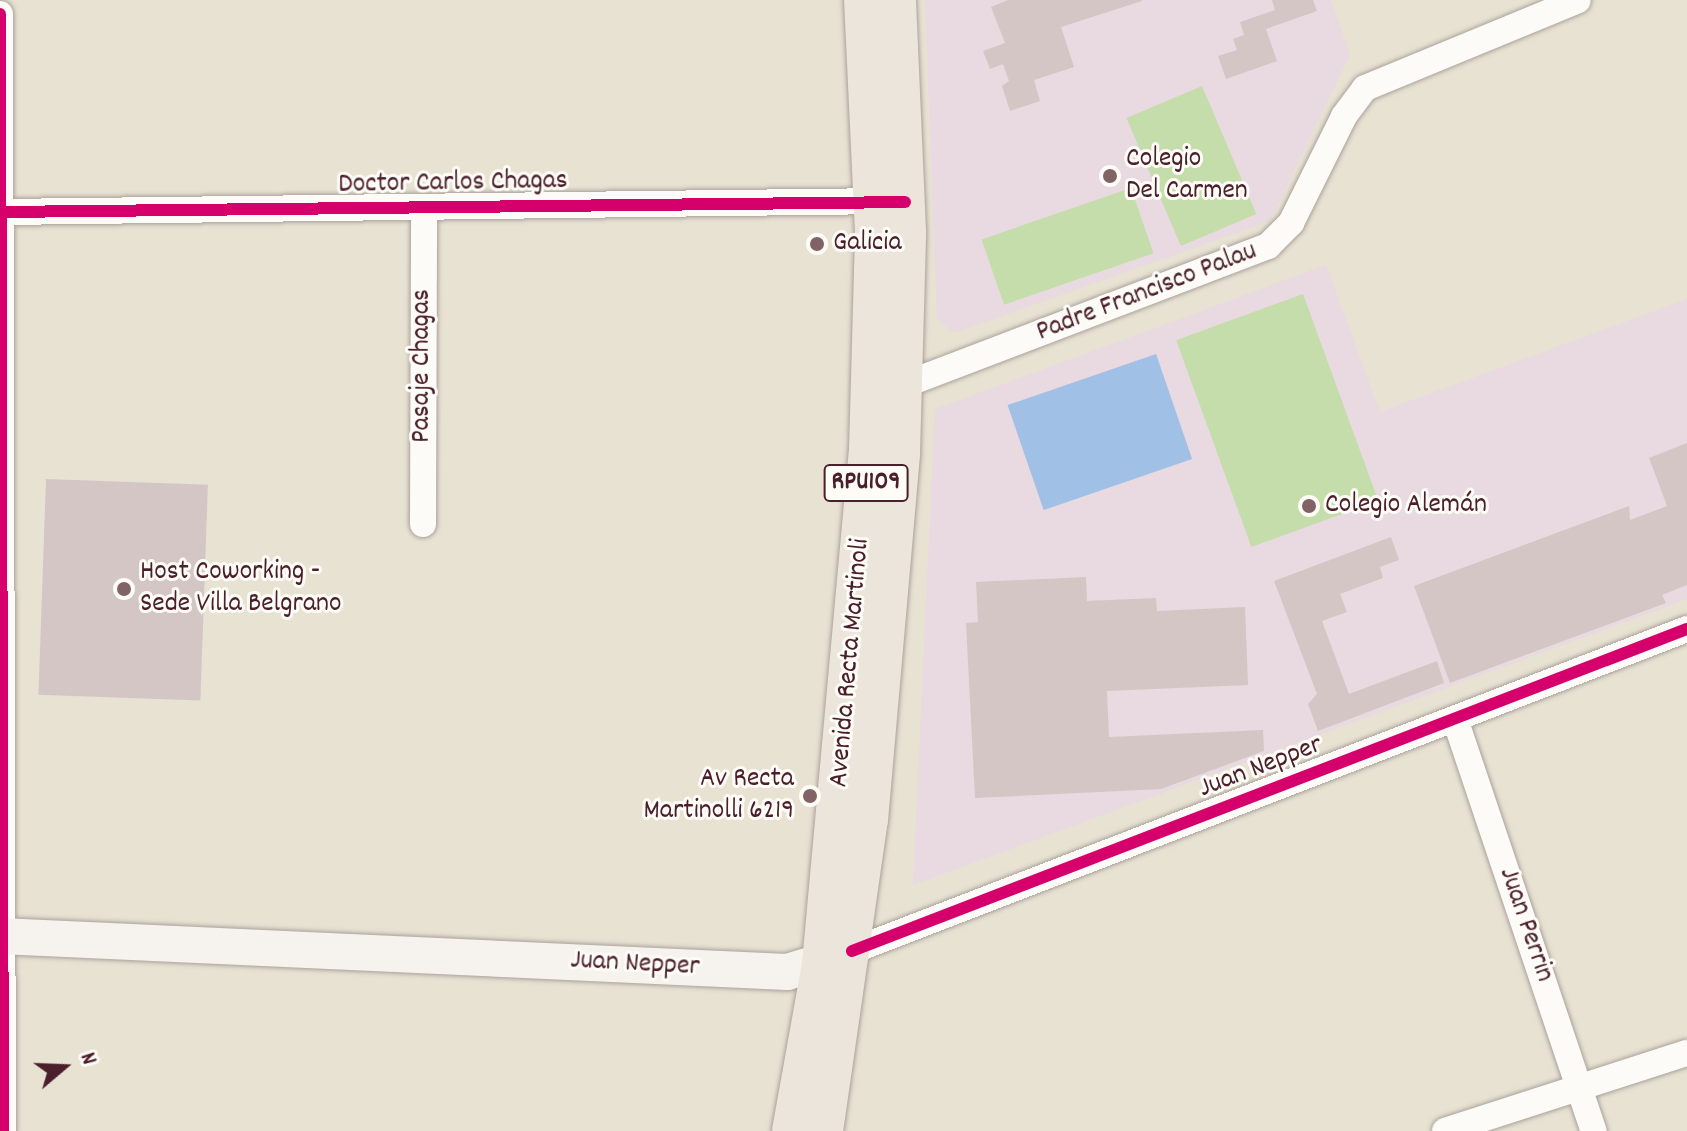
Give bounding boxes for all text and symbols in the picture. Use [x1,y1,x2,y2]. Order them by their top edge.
place label: Colegio Del Carmen [1126,143,1248,209]
street label: Doctor Carlos Chagas [338,165,568,203]
marker: Colegio Del Carmen [1101,167,1119,185]
place label: Galicia [833,227,902,261]
marker: Galicia [808,235,826,253]
street label: Padre Francisco Palau [1032,236,1262,350]
street label: Pasaje Chagas [406,289,440,443]
road number: RPU109 [822,461,910,505]
place label: Colegio Alemán [1325,489,1487,523]
marker: Colegio Alemán [1300,497,1318,515]
street label: Avenida Recta Martinoli [823,537,879,789]
place label: Host Coworking - Sede Villa Belgrano [140,556,341,622]
marker: Host Coworking - Sede Villa Belgrano [115,580,133,598]
street label: Juan Nepper [1195,729,1327,807]
place label: Av Recta Martinolli 6219 [643,763,794,829]
marker: Av Recta Martinolli 6219 [801,787,819,805]
street label: Juan Perrin [1490,863,1560,987]
street label: Juan Nepper [570,945,700,985]
north arrow [24,1027,104,1107]
text: N [71,1049,104,1069]

